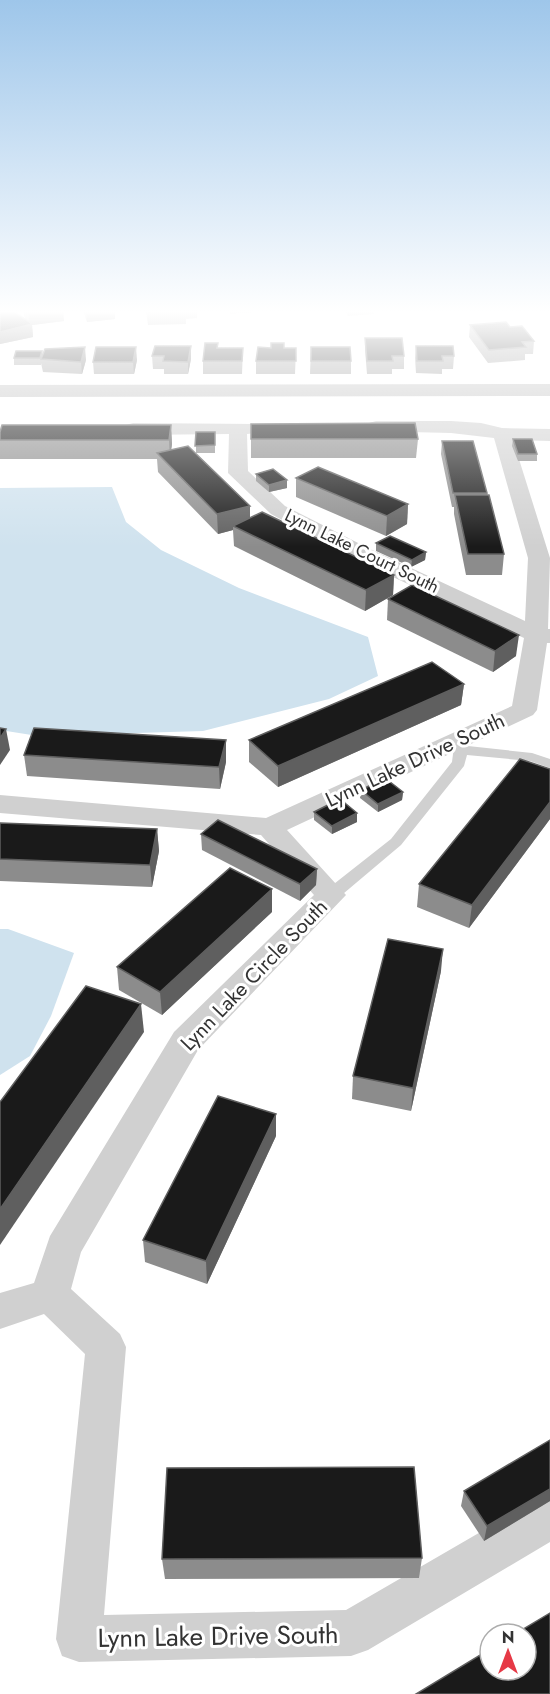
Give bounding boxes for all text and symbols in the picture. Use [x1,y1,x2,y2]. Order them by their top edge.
street label: Lynn Lake Court South [280,502,444,600]
street label: Lynn Lake Drive South [320,705,510,815]
street label: Lynn Lake Circle South [174,893,334,1057]
street label: Lynn Lake Drive South [97,1615,339,1657]
north arrow [478,1622,538,1682]
text: N [502,1626,514,1649]

